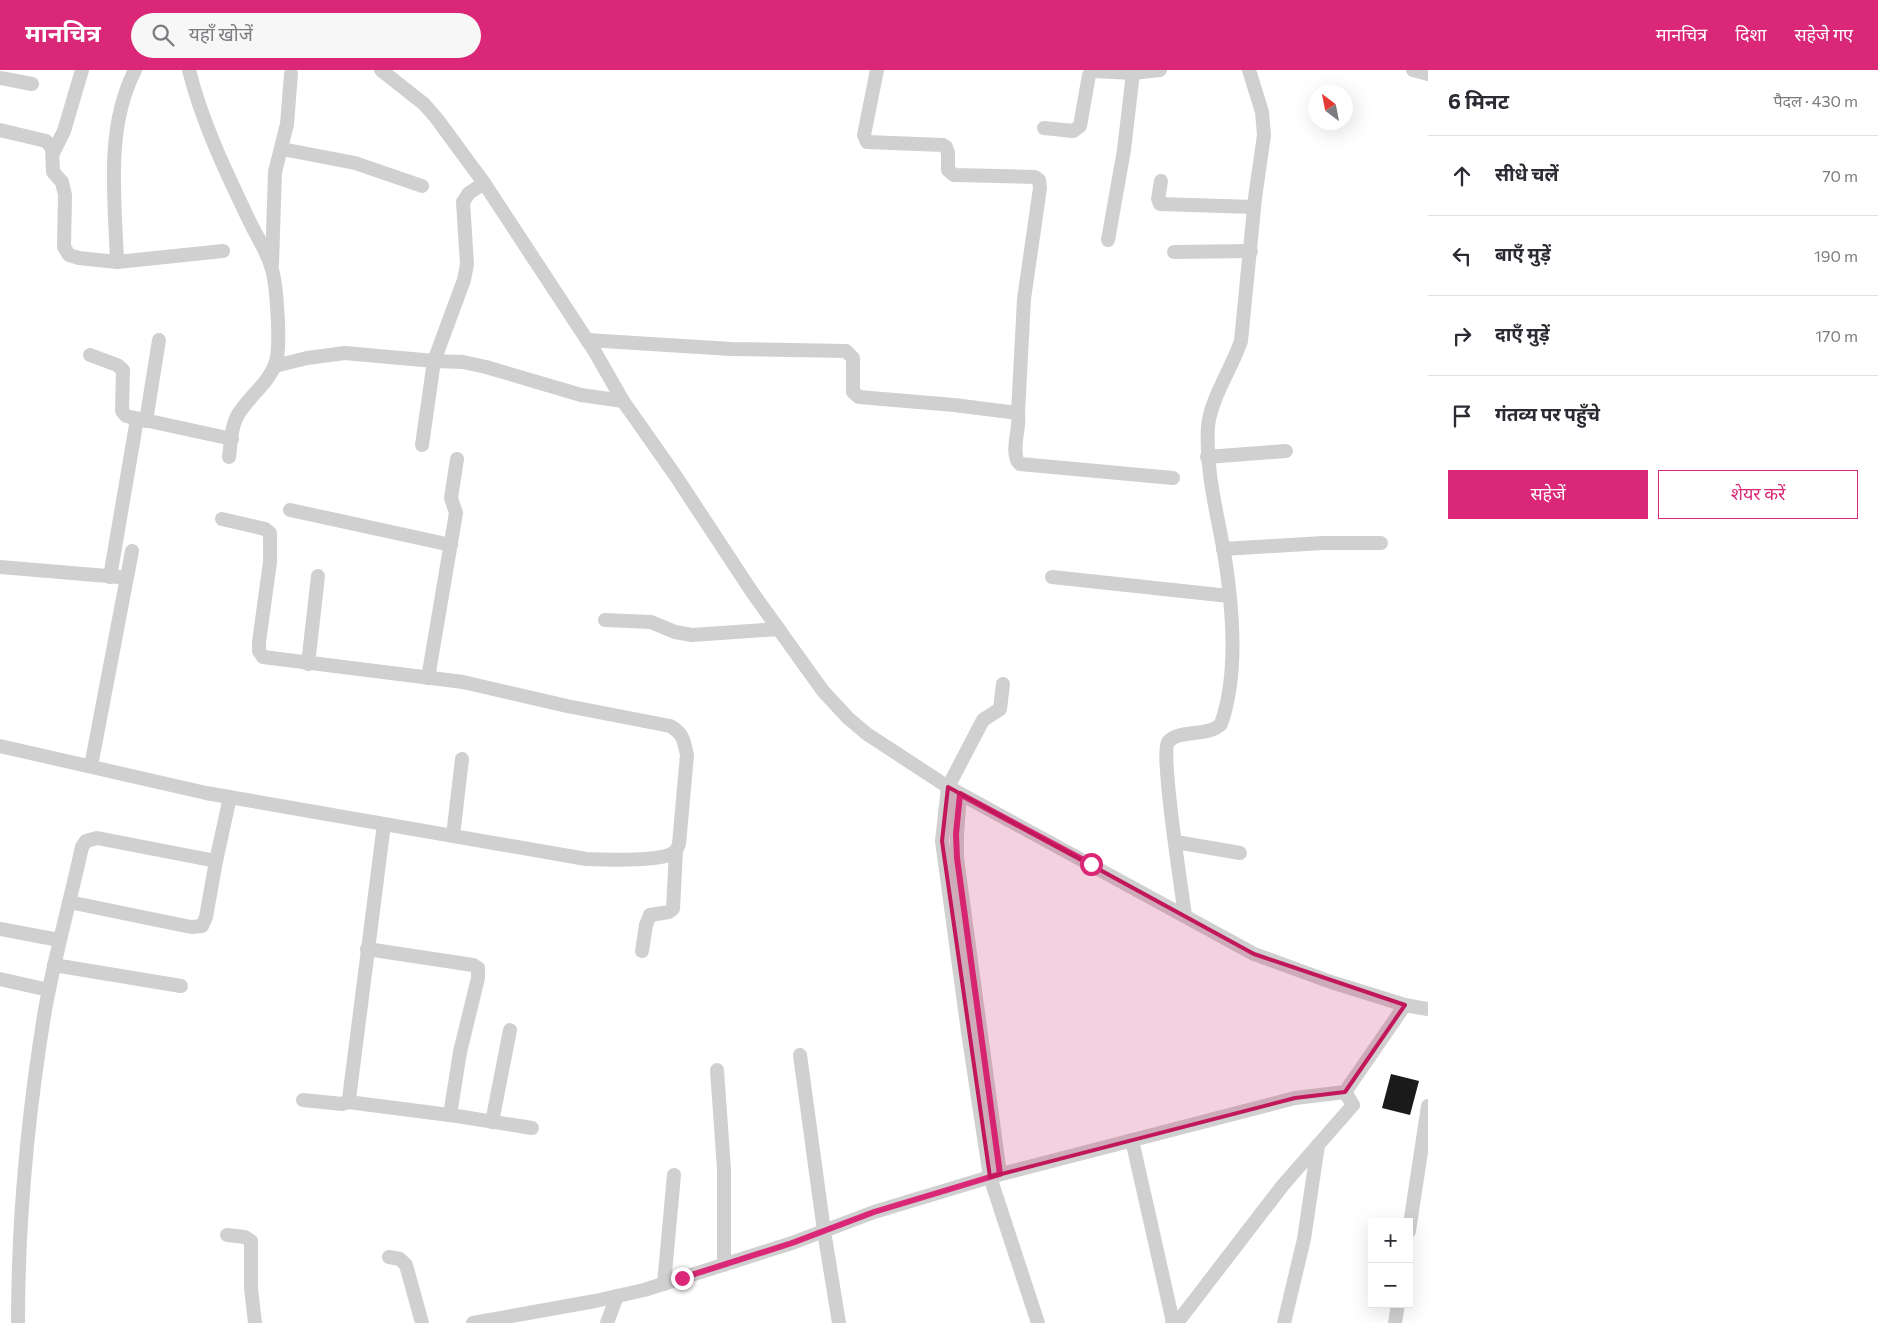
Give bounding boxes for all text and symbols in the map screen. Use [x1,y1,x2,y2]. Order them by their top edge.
search box [131,13,481,58]
text: मानचित्र [25,18,101,47]
icon: search [149,21,177,49]
text: यहाँ खोजें [189,22,253,45]
text: मानचित्र [1656,23,1707,45]
text: दिशा [1735,23,1766,45]
text: सहेजे गए [1794,23,1853,45]
north arrow [1308,85,1353,130]
text: 6 मिनट [1448,88,1509,113]
text: पैदल · 430 m [1773,91,1858,110]
icon: ahead [1448,162,1476,190]
text: सीधे चलें [1495,162,1559,185]
text: 70 m [1822,166,1858,185]
icon: left [1448,242,1476,270]
text: बाएँ मुड़ें [1495,242,1551,265]
text: 190 m [1814,246,1858,265]
icon: right [1448,322,1476,350]
text: दाएँ मुड़ें [1495,322,1550,345]
text: 170 m [1815,326,1858,345]
icon: arrive [1448,402,1476,430]
text: गंतव्य पर पहुँचे [1495,402,1600,425]
button: सहेजें [1448,470,1648,519]
button: शेयर करें [1658,470,1858,519]
route start [1080,853,1103,876]
map controls [1368,1218,1413,1308]
button: + [1368,1218,1413,1263]
button: − [1368,1263,1413,1308]
route end [671,1267,694,1290]

